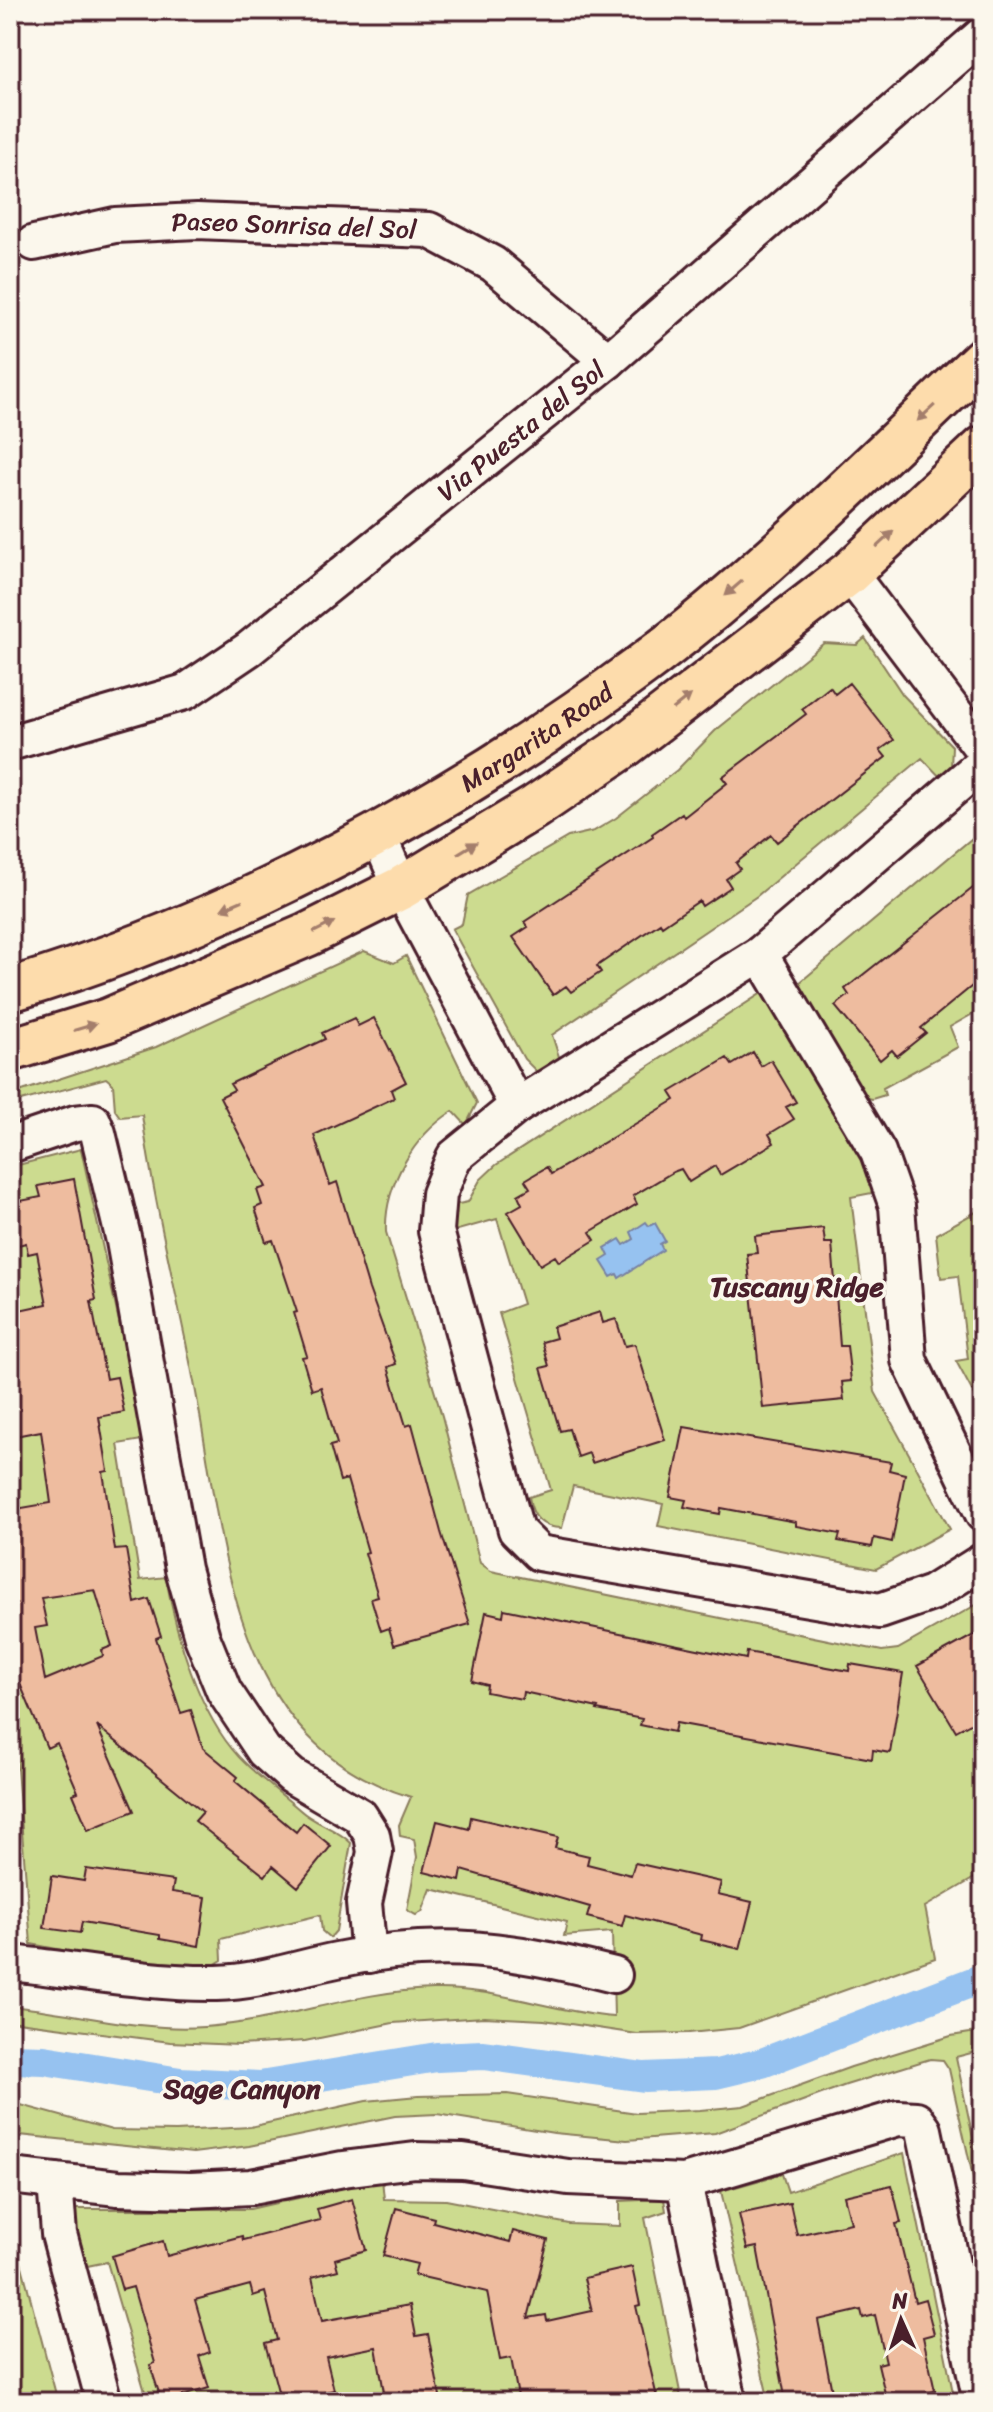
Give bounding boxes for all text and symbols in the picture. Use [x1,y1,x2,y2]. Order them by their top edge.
street label: Paseo Sonrisa del Sol [170,198,418,253]
street label: Via Puesta del Sol [426,348,616,513]
one-way arrow [917,403,936,421]
one-way arrow [875,531,894,549]
one-way arrow [725,579,745,596]
street label: Margarita Road [451,669,625,805]
one-way arrow [672,694,692,710]
one-way arrow [456,841,478,855]
one-way arrow [220,898,244,911]
one-way arrow [313,920,336,933]
one-way arrow [73,1020,97,1033]
district label: Tuscany Ridge [710,1262,885,1311]
district label: Sage Canyon [162,2064,322,2113]
north arrow [861,2280,941,2360]
text: N [890,2281,909,2320]

